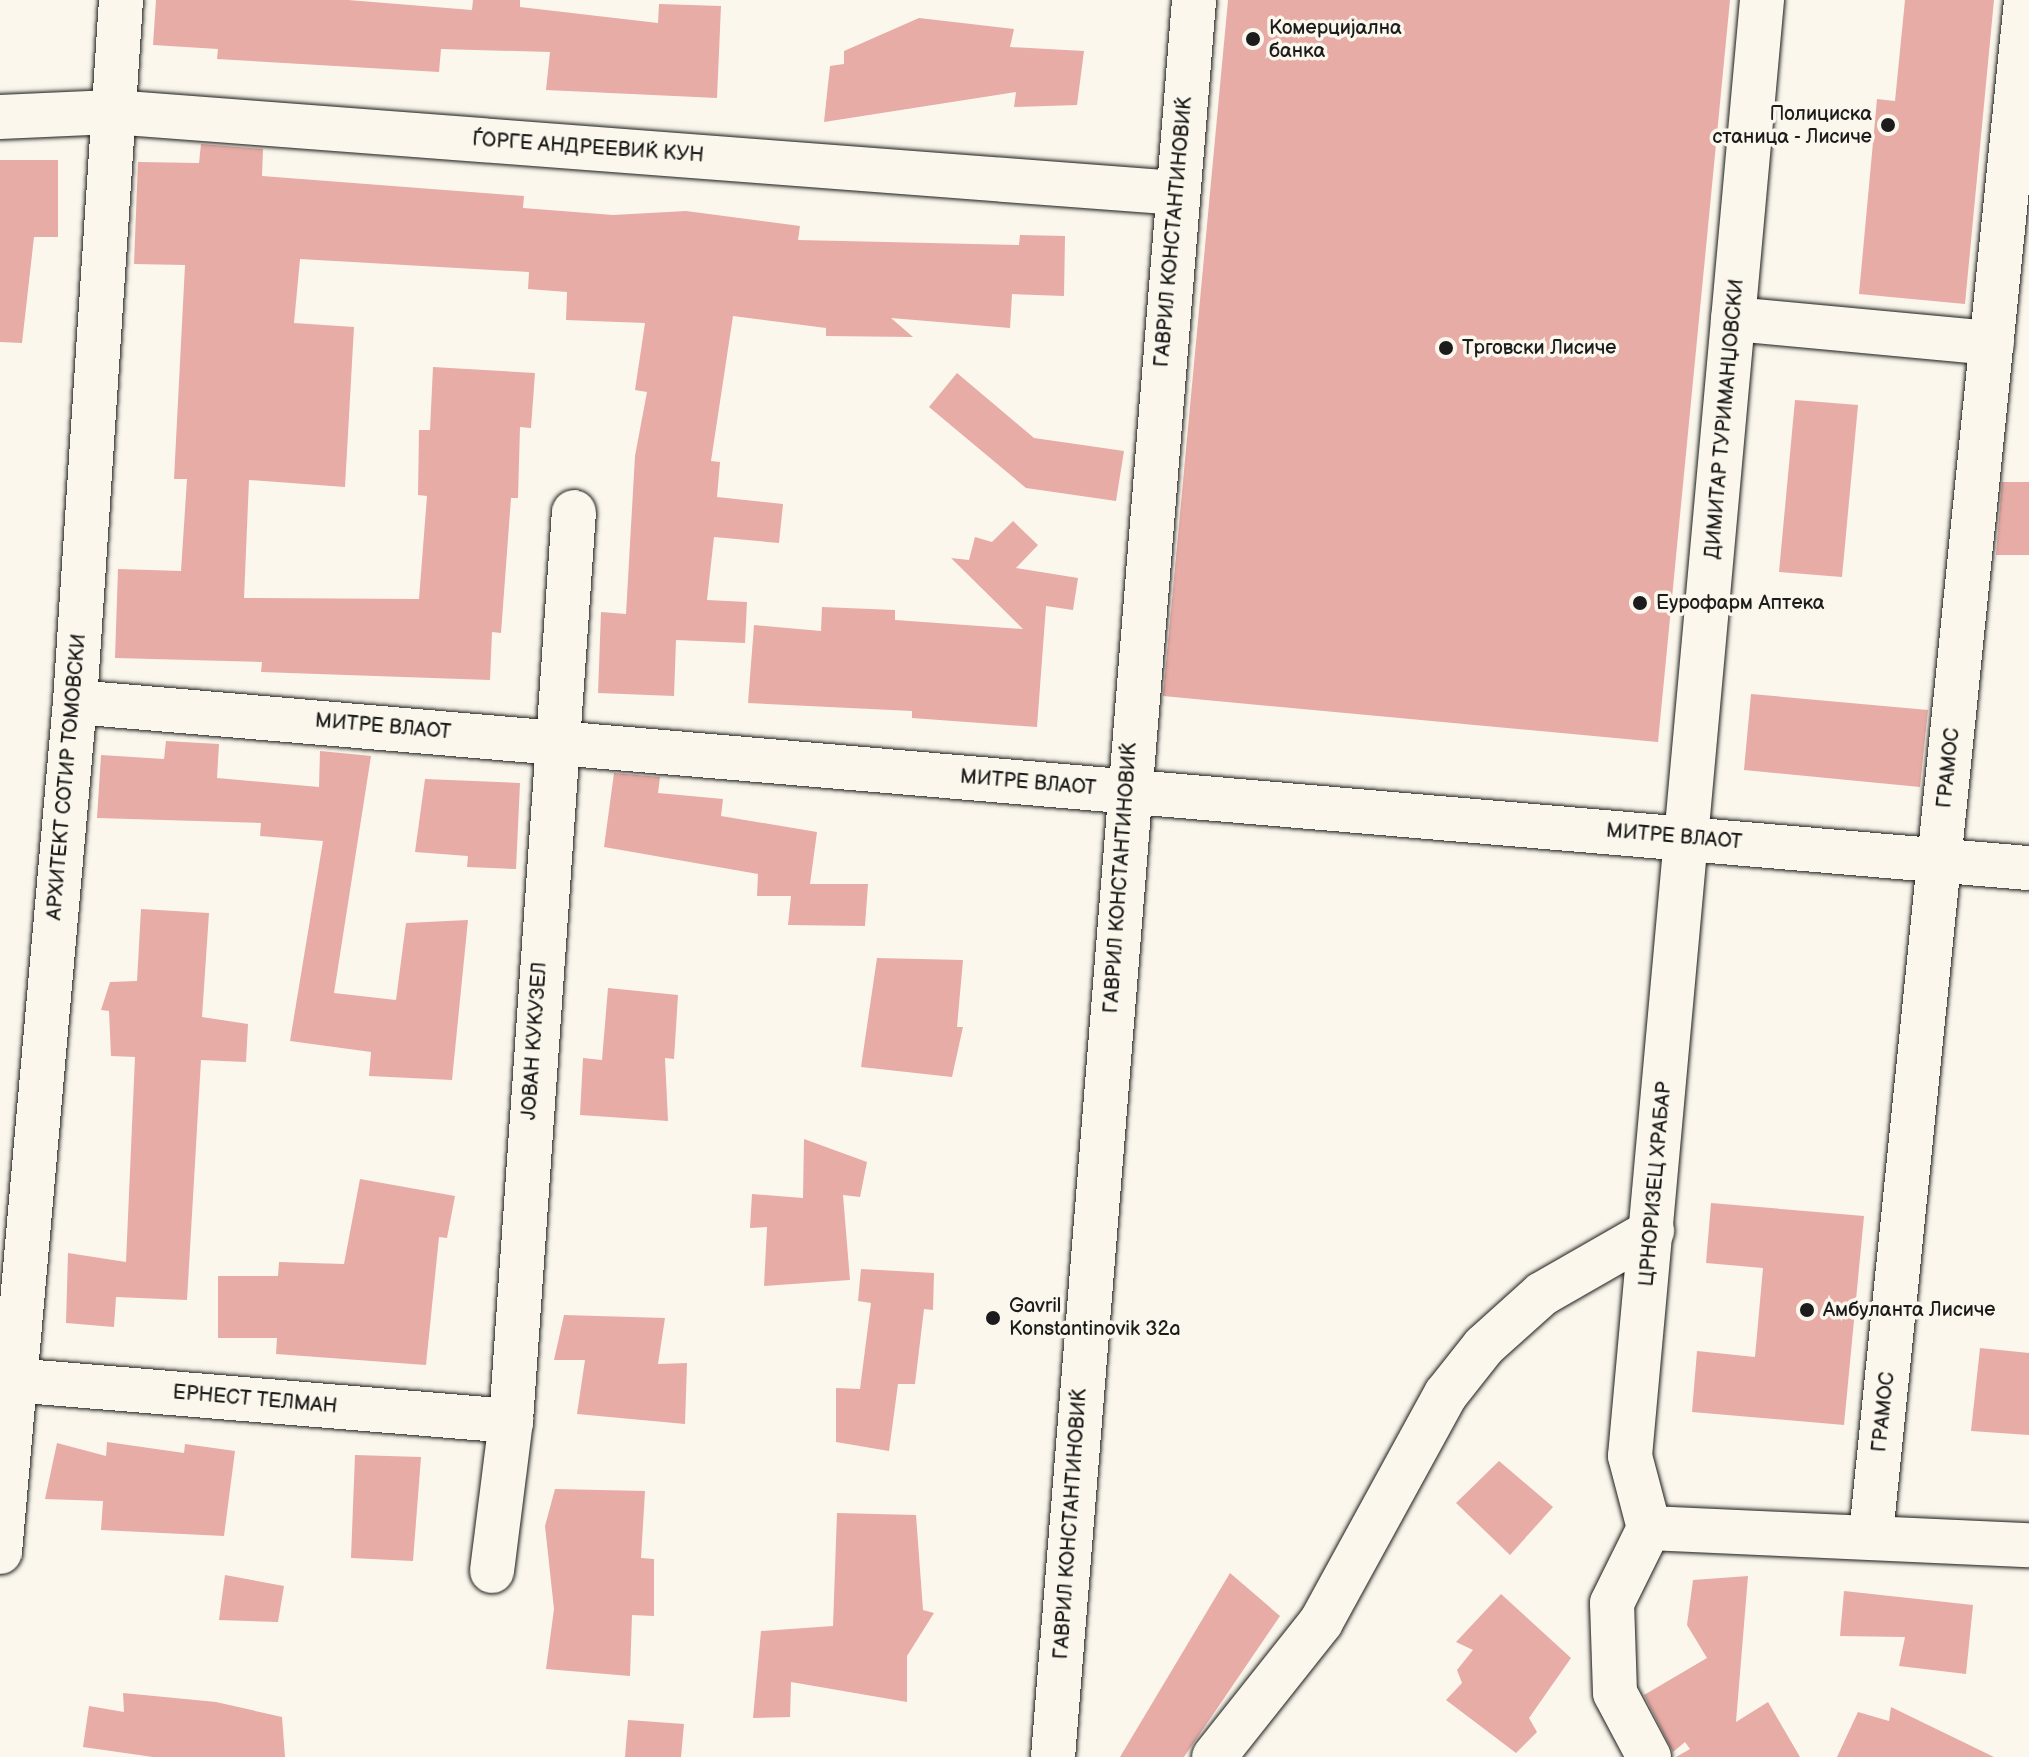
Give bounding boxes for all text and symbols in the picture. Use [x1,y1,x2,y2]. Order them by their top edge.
place label: Комерцијална банка [1269,16,1402,63]
marker: Комерцијална банка [1244,30,1262,48]
street label: ГАВРИЛ КОНСТАНТИНОВИЌ [1150,96,1198,368]
place label: Полициска станица - Лисиче [1711,102,1872,149]
marker: Полициска станица - Лисиче [1879,116,1897,134]
street label: ЃОРГЕ АНДРЕЕВИЌ КУН [471,128,705,168]
street label: ДИМИТАР ТУРИМАНЏОВСКИ [1701,278,1749,560]
place label: Трговски Лисиче [1462,336,1616,360]
marker: Трговски Лисиче [1437,339,1455,357]
place label: Еурофарм Аптека [1656,591,1825,615]
marker: Еурофарм Аптека [1631,594,1649,612]
street label: АРХИТЕКТ СОТИР ТОМОВСКИ [43,633,91,921]
street label: МИТРЕ ВЛАОТ [314,709,452,745]
street label: ГРАМОС [1933,727,1965,809]
street label: ГАВРИЛ КОНСТАНТИНОВИЌ [1100,742,1142,1014]
street label: МИТРЕ ВЛАОТ [959,765,1097,801]
street label: МИТРЕ ВЛАОТ [1605,819,1743,855]
street label: ЈОВАН КУКУЗЕЛ [518,961,552,1121]
street label: ЦРНОРИЗЕЦ ХРАБАР [1635,1081,1677,1287]
place label: Gavril Konstantinovik 32a [1009,1294,1181,1341]
place label: Амбуланта Лисиче [1823,1298,1995,1322]
marker: Амбуланта Лисиче [1798,1301,1816,1319]
marker: Gavril Konstantinovik 32a [984,1309,1002,1327]
street label: ГРАМОС [1868,1371,1900,1453]
street label: ЕРНЕСТ ТЕЛМАН [172,1381,338,1419]
street label: ГАВРИЛ КОНСТАНТИНОВИЌ [1050,1388,1092,1660]

